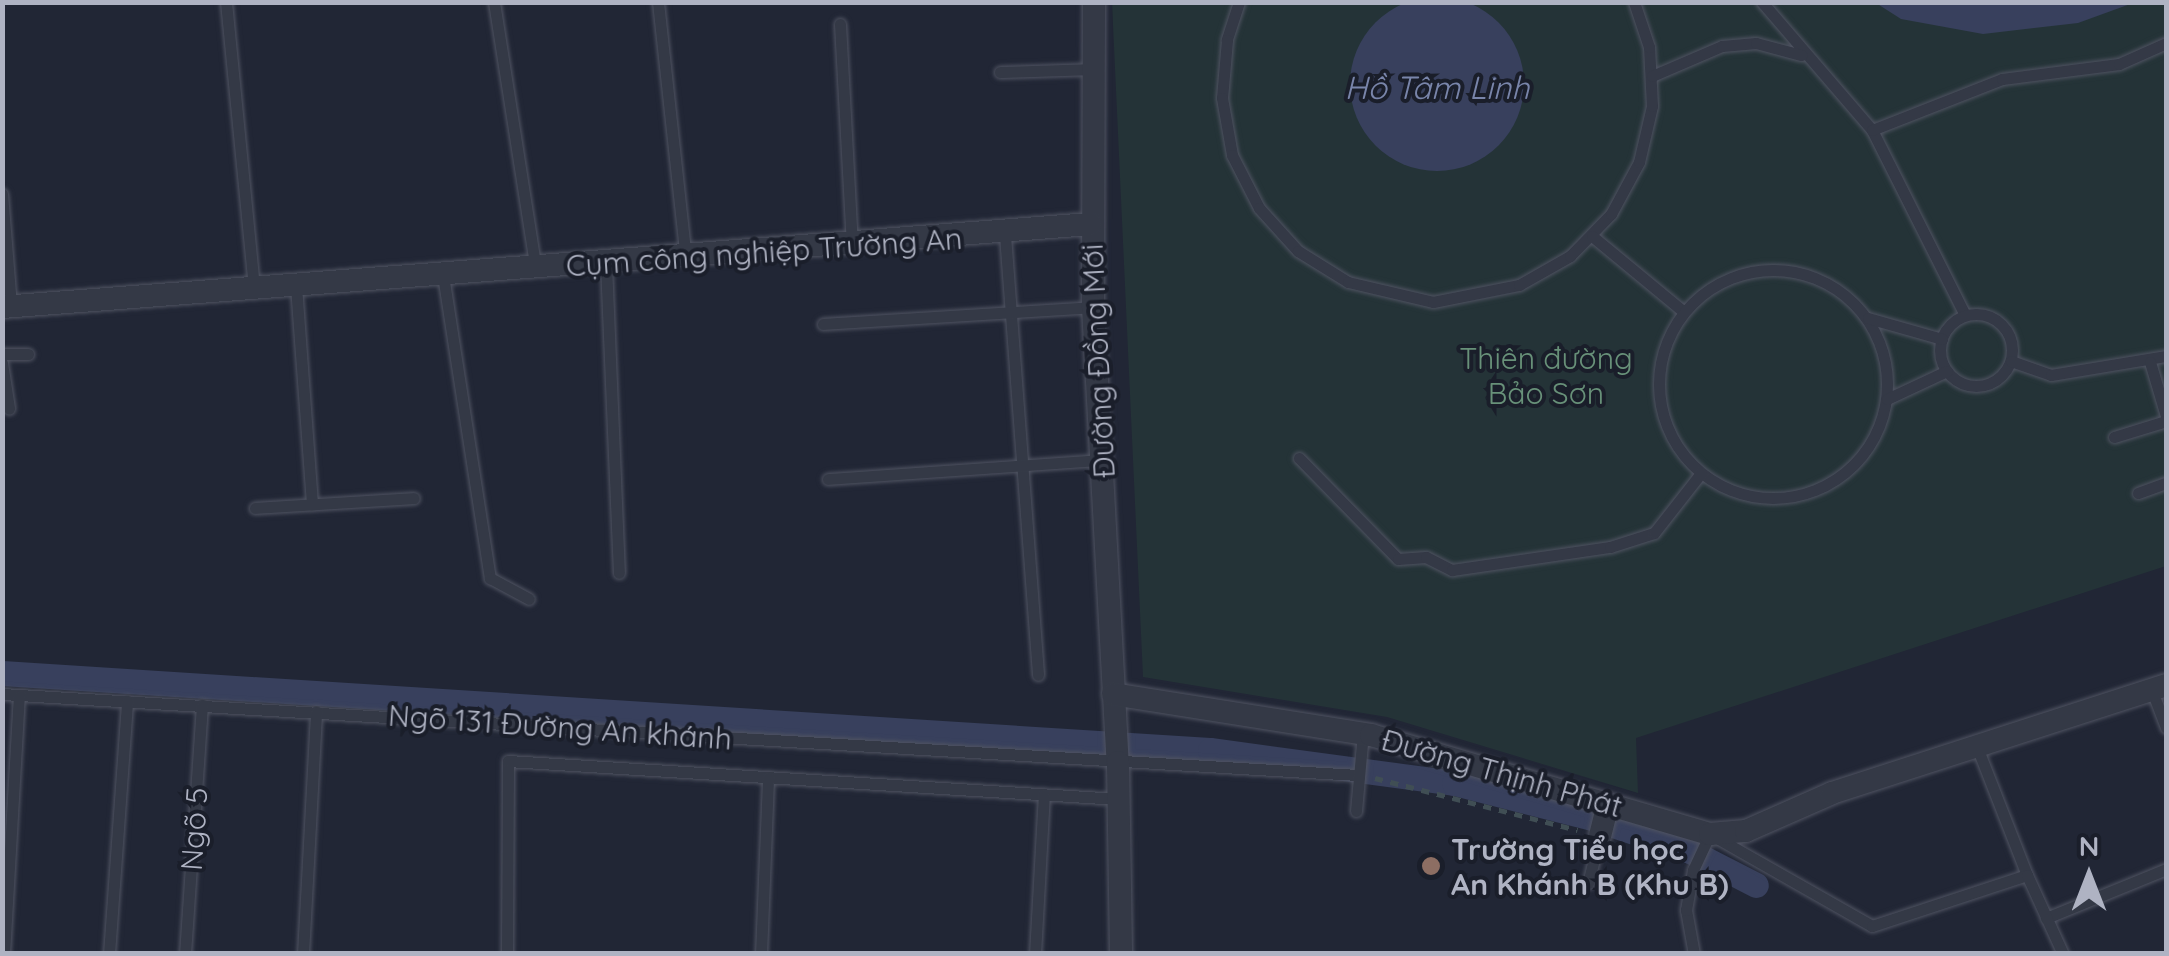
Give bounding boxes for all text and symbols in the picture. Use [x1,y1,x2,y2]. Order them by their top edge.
water label: Hồ Tâm Linh [1344,68,1530,106]
street label: Cụm công nghiệp Trường An [565,220,963,284]
street label: Đường Đồng Mới [1074,243,1122,479]
park label: Thiên đường Bảo Sơn [1459,340,1633,410]
street label: Ngõ 131 Đường An khánh [387,697,733,757]
street label: Đường Thịnh Phát [1378,721,1626,825]
street label: Ngõ 5 [173,786,215,872]
north arrow [2039,826,2139,926]
text: N [2079,828,2099,863]
place label: Trường Tiểu học An Khánh B (Khu B) [1451,831,1729,902]
marker: Trường Tiểu học An Khánh B (Khu B) [1420,855,1442,877]

